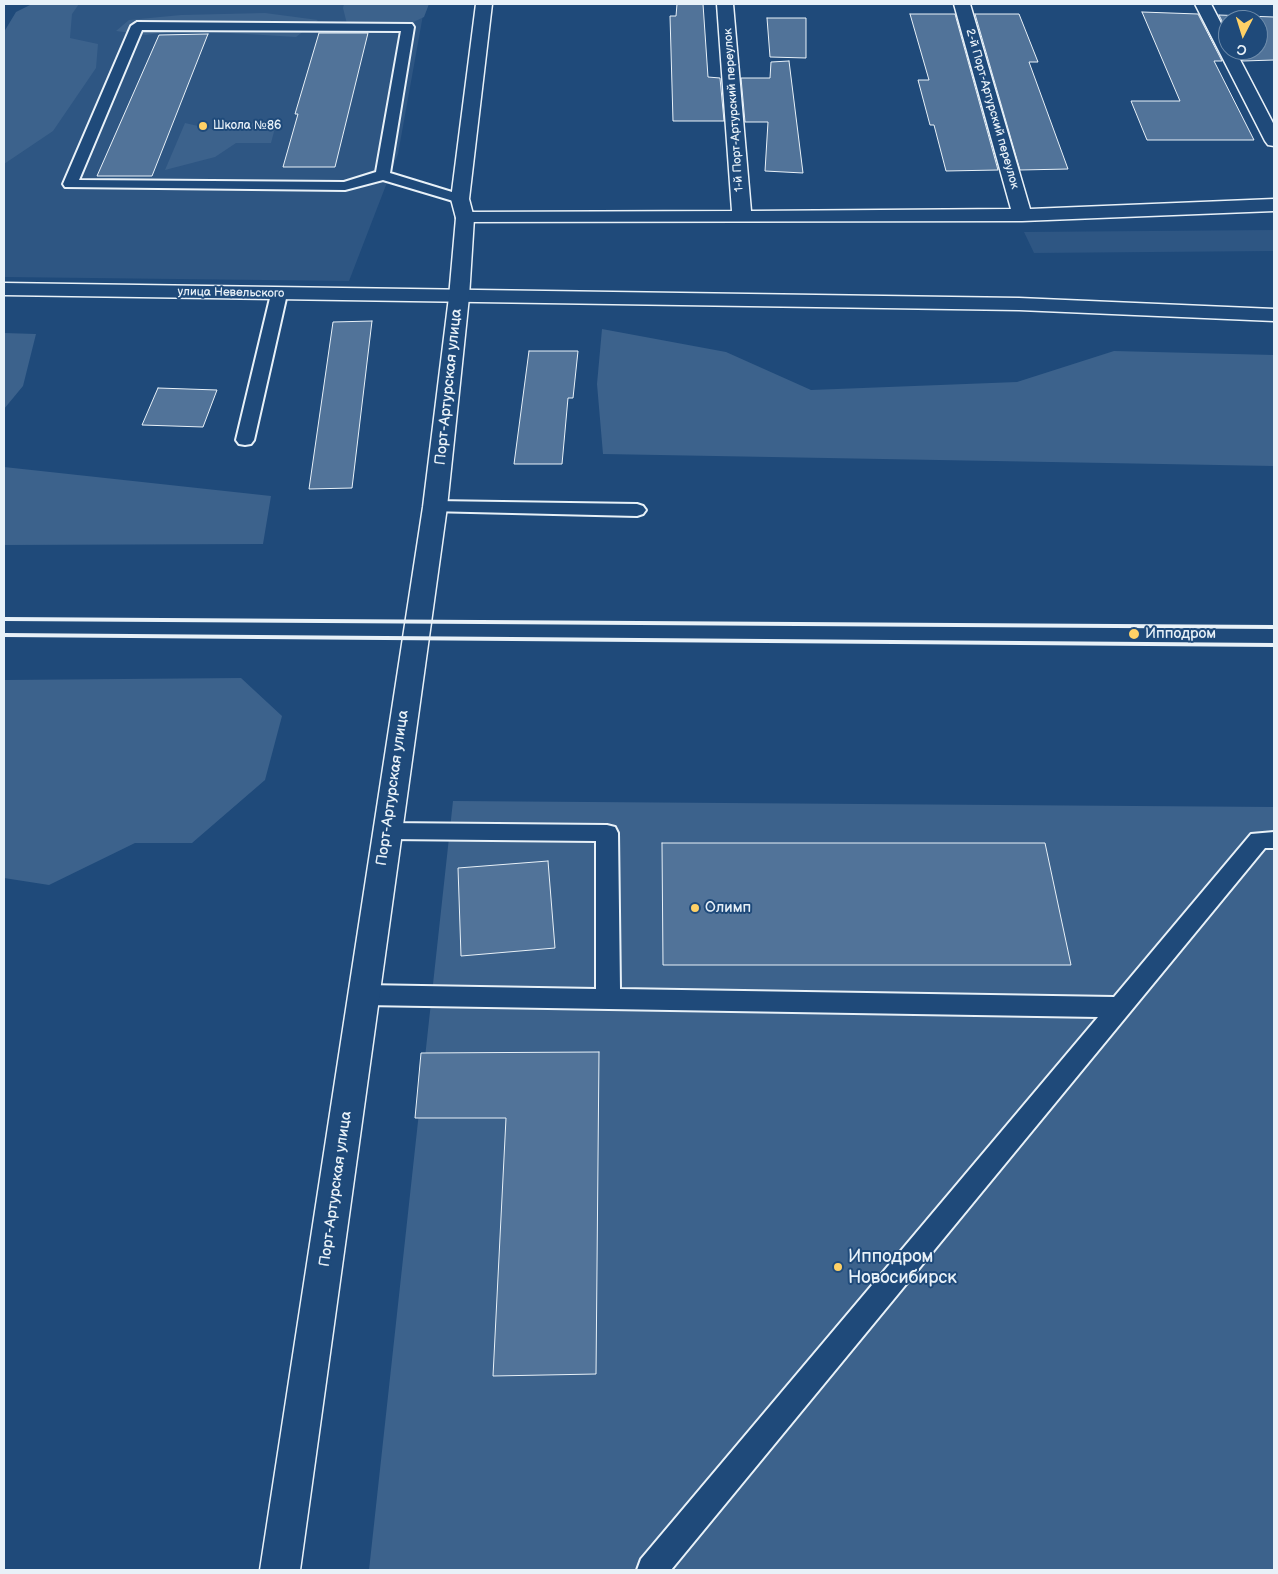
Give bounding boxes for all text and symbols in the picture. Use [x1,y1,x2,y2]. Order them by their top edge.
north arrow [1218,10,1268,60]
street label: 2-й Порт-Артурский переулок [962,27,1022,191]
street label: 1-й Порт-Артурский переулок [721,28,747,192]
text: С [1236,41,1247,58]
place label: Школа №86 [213,119,281,133]
marker: Школа №86 [197,120,209,132]
street label: улица Невельского [178,285,284,301]
street label: Порт-Артурская улица [432,308,466,466]
place label: Ипподром [1145,625,1216,643]
marker: Ипподром [1127,627,1141,641]
street label: Порт-Артурская улица [373,709,413,867]
place label: Олимп [705,899,751,917]
marker: Олимп [689,902,701,914]
street label: Порт-Артурская улица [316,1110,356,1268]
place label: Ипподром Новосибирск [848,1246,957,1288]
marker: Ипподром Новосибирск [832,1261,844,1273]

